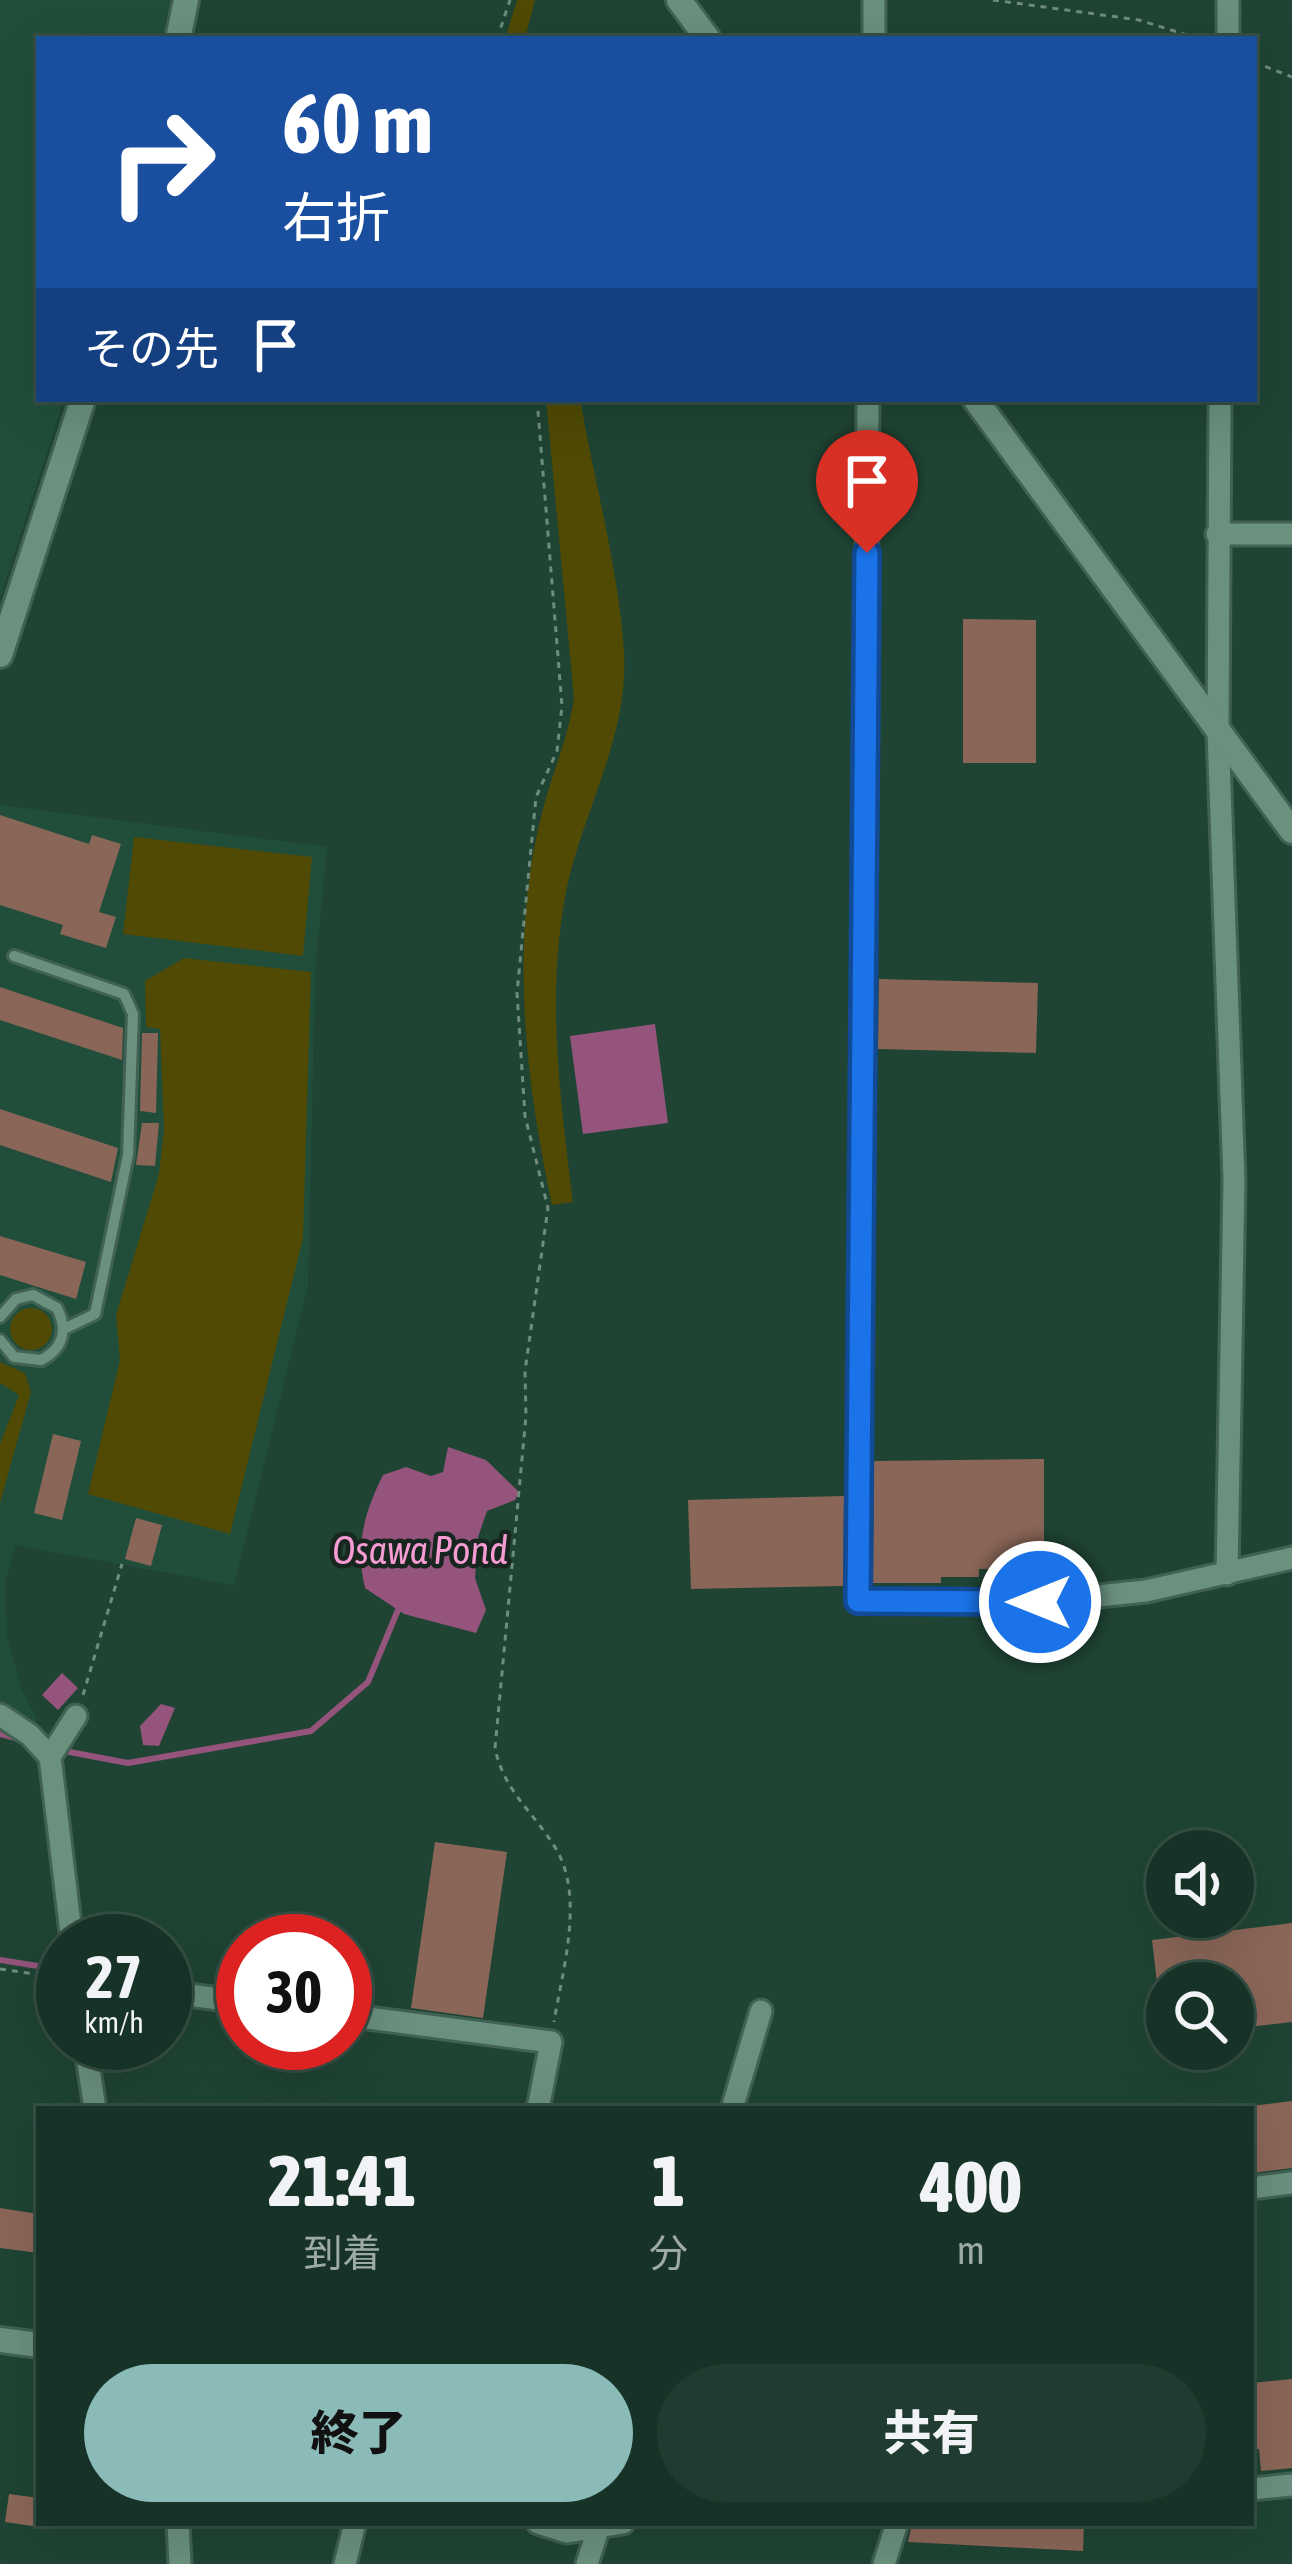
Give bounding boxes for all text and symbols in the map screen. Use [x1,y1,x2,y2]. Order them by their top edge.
text: 60 m [282,75,433,171]
icon: right [84,84,240,240]
text: 右折 [282,187,390,248]
icon: arrive [243,312,309,378]
text: その先 [84,323,219,375]
pin [816,430,918,553]
icon: arrive [834,448,900,514]
water label: Osawa Pond [332,1528,508,1572]
position arrow [977,1539,1103,1665]
map controls [1146,1830,1254,2070]
button: sound [1146,1830,1254,1938]
speed limit sign: 30 [216,1914,372,2070]
text: 27 [86,1942,142,2011]
button: search [1146,1962,1254,2070]
text: km/h [84,2005,144,2039]
text: 21:41 [268,2139,417,2221]
text: 1 [651,2139,685,2221]
text: 400 [920,2145,1022,2227]
text: m [957,2228,985,2272]
text: 到着 [303,2231,381,2275]
text: 分 [649,2231,688,2275]
button: 終了 [84,2364,633,2502]
button: 共有 [657,2364,1206,2502]

